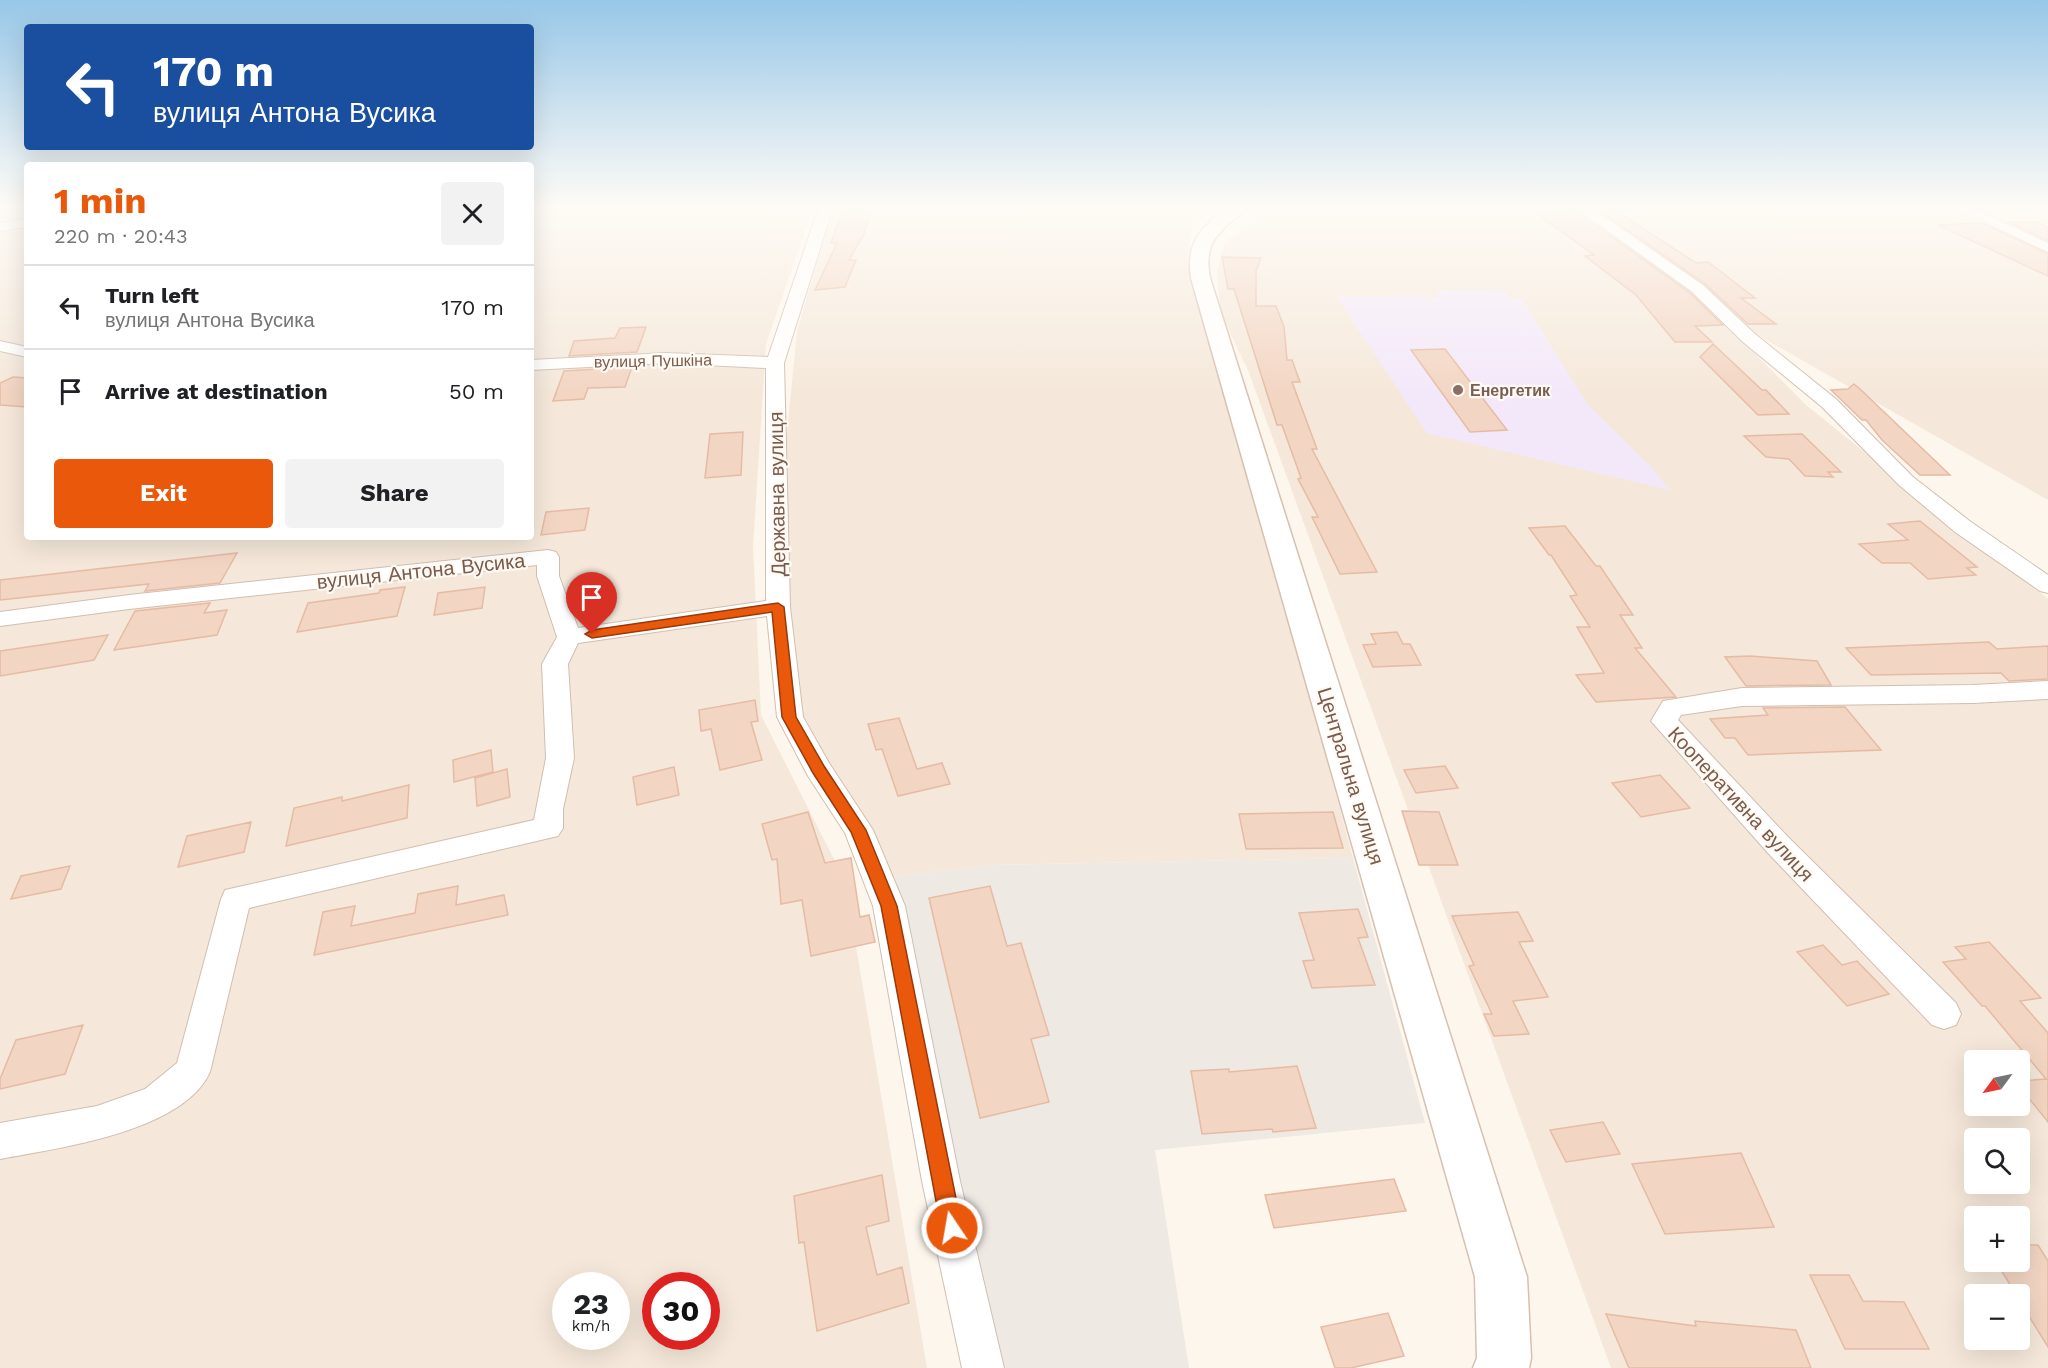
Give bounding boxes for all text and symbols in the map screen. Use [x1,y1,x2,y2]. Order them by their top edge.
text: 170 m [153,47,274,96]
icon: left [54,48,132,126]
text: вулиця Антона Вусика [153,97,436,129]
text: 1 min [54,180,146,222]
button: close [441,182,504,245]
text: 220 m · 20:43 [54,224,188,248]
text: Turn left [105,283,199,308]
icon: left [54,291,87,324]
text: 170 m [441,295,504,320]
text: вулиця Антона Вусика [105,308,315,332]
street label: вулиця Пушкіна [594,350,712,372]
icon: arrive [54,375,87,408]
text: Arrive at destination [105,379,328,404]
text: 50 m [449,379,504,404]
place label: Енергетик [1470,381,1551,400]
marker: Енергетик [1451,383,1465,397]
street label: Державна вулиця [764,411,790,577]
button: Exit [54,459,273,528]
button: Share [285,459,504,528]
street label: вулиця Антона Вусика [316,548,527,594]
pin [566,572,617,634]
icon: arrive [575,581,608,614]
street label: Центральна вулиця [1313,684,1389,868]
street label: Кооперативна вулиця [1663,722,1819,886]
north arrow [1964,1050,2030,1116]
map controls [1964,1050,2030,1350]
button: search [1964,1128,2030,1194]
position arrow [920,1196,984,1260]
button: + [1964,1206,2030,1272]
speed limit sign: 30 [642,1272,720,1350]
button: − [1964,1284,2030,1350]
text: 23 [573,1286,609,1321]
text: km/h [572,1317,610,1335]

